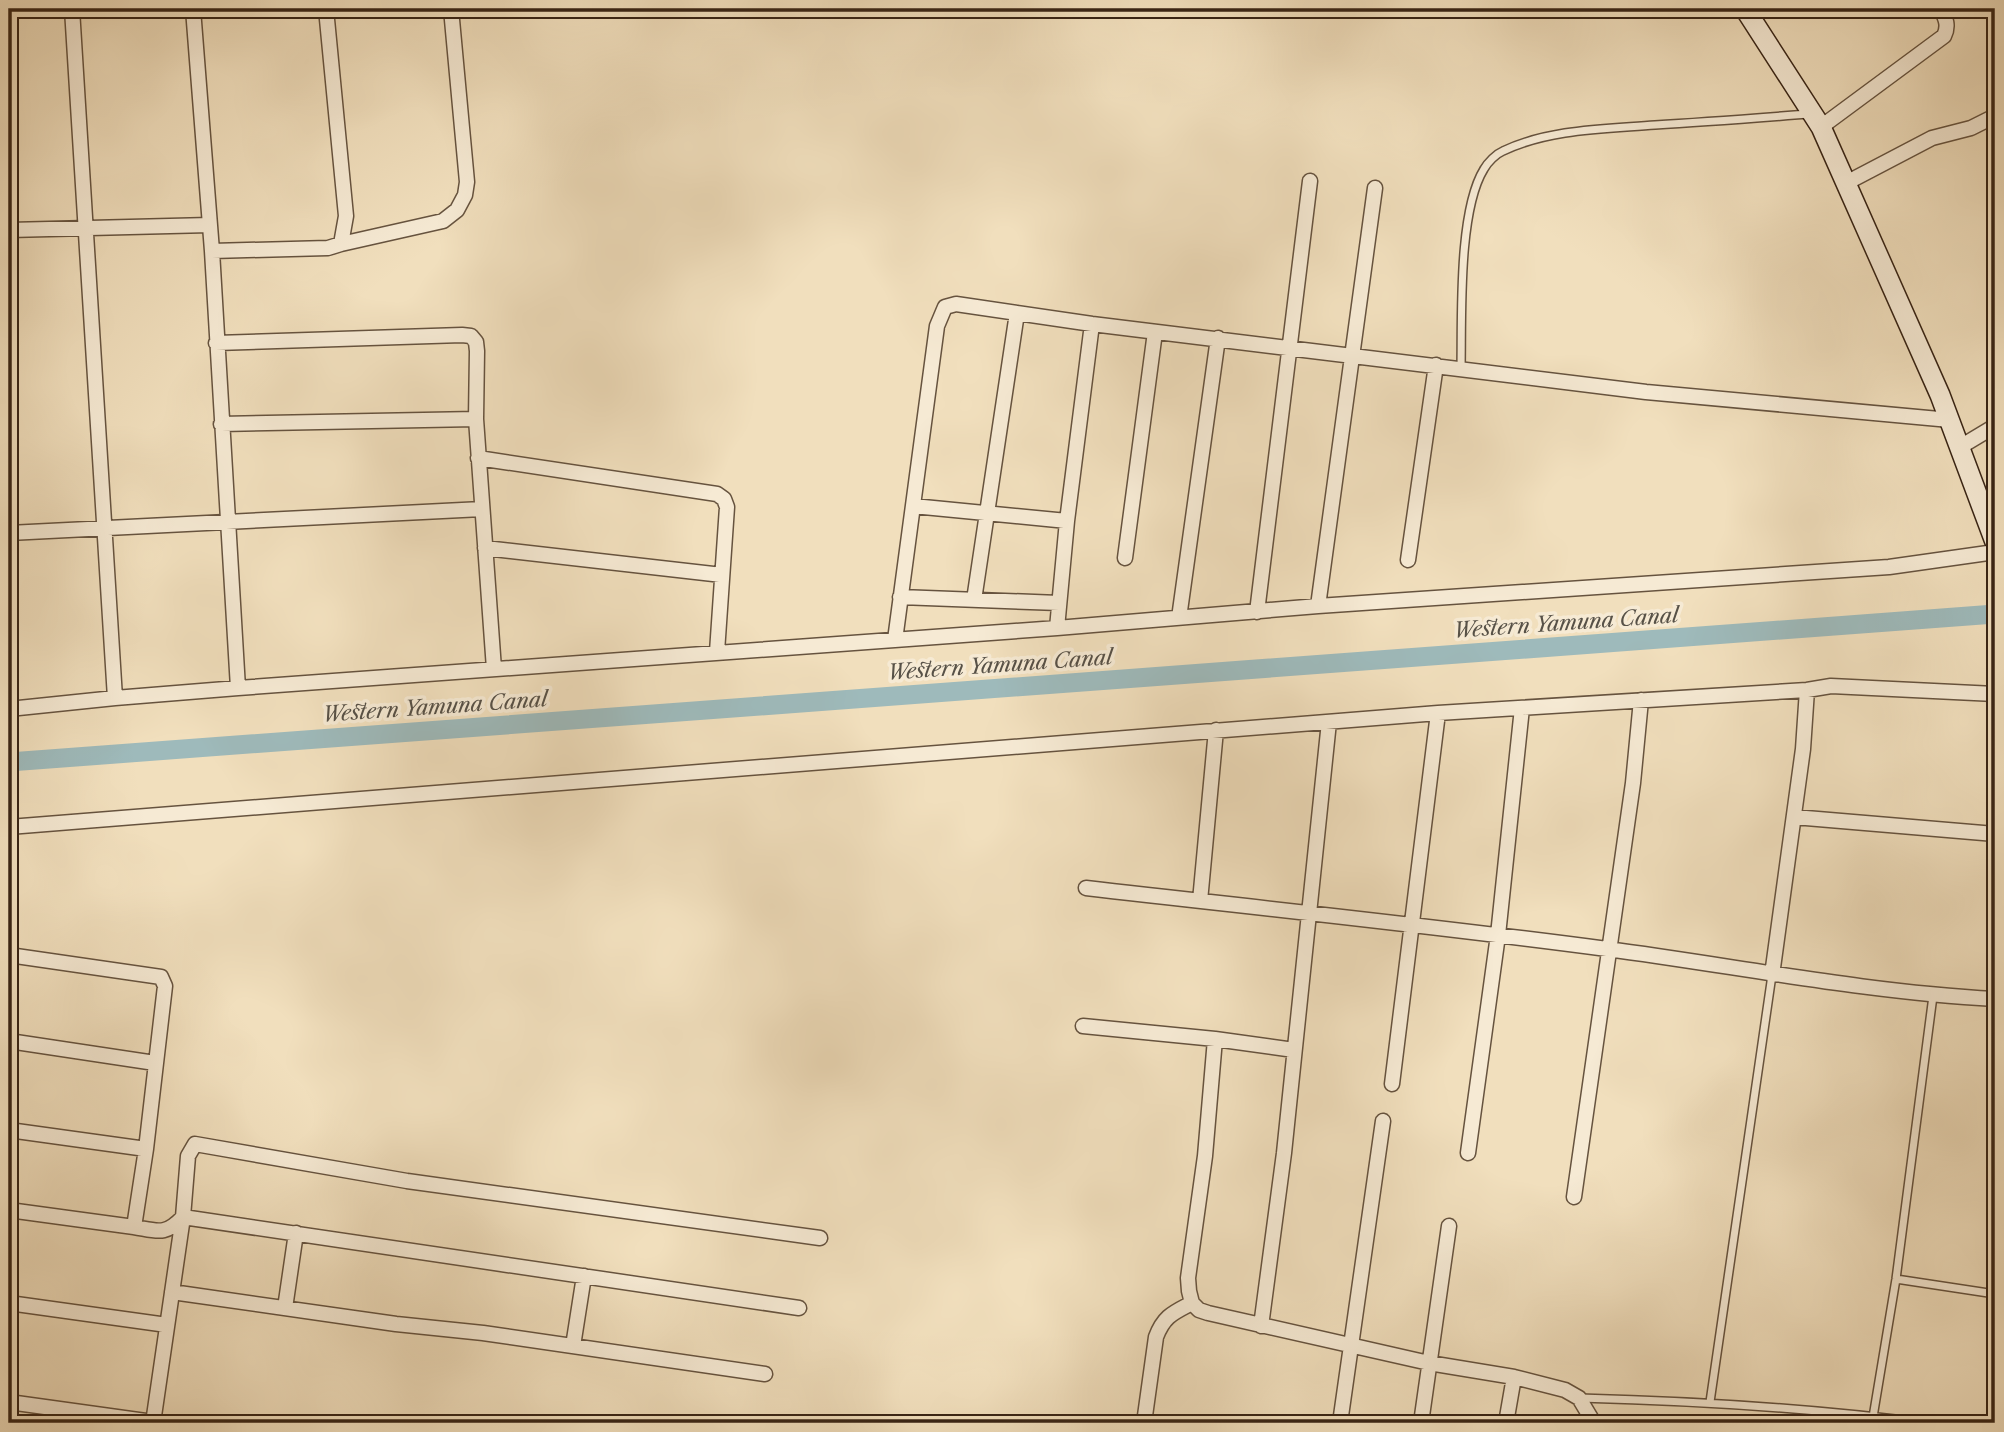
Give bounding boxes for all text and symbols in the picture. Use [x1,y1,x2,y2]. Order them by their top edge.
water label: Western Yamuna Canal [1452,602,1682,643]
water label: Western Yamuna Canal [886,644,1116,685]
water label: Western Yamuna Canal [321,686,551,727]

